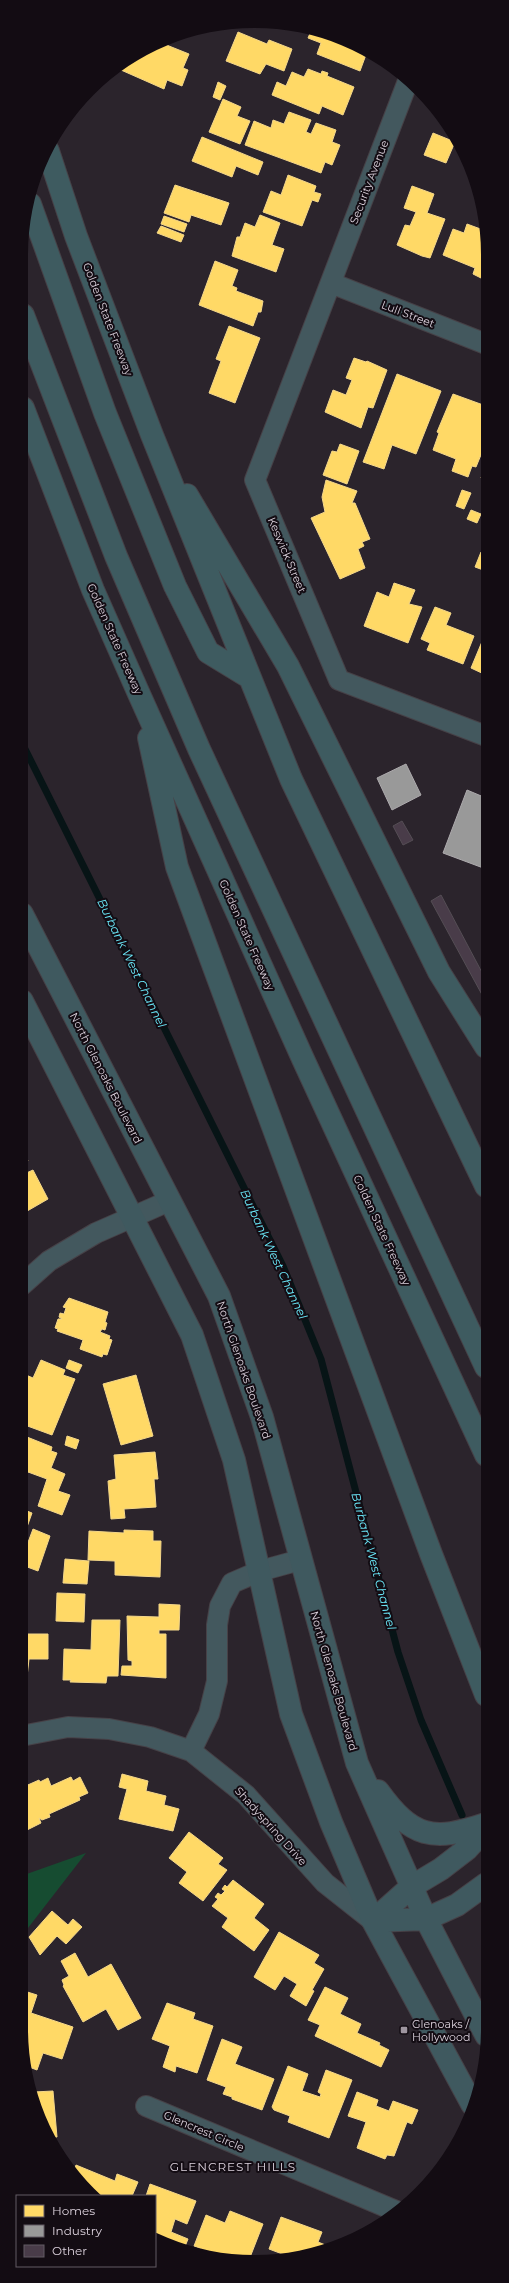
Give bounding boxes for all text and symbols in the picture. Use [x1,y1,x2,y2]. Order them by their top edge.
street label: Security Avenue [347,138,392,226]
street label: Golden State Freeway [80,260,136,378]
street label: Lull Street [379,297,437,331]
street label: Keswick Street [265,515,309,595]
street label: Golden State Freeway [84,581,146,697]
street label: Golden State Freeway [216,877,278,993]
water label: Burbank West Channel [94,896,170,1031]
street label: North Glenoaks Boulevard [67,1010,145,1146]
street label: Golden State Freeway [350,1173,414,1287]
water label: Burbank West Channel [237,1187,311,1322]
street label: North Glenoaks Boulevard [214,1299,274,1441]
water label: Burbank West Channel [348,1491,400,1632]
street label: North Glenoaks Boulevard [307,1609,361,1753]
street label: Shadyspring Drive [232,1784,310,1868]
place label: Glenoaks / Hollywood [412,2017,471,2044]
marker: Glenoaks / Hollywood [399,2025,409,2035]
street label: Glencrest Circle [162,2108,247,2154]
district label: GLENCREST HILLS [170,2159,296,2174]
legend [16,2195,156,2267]
text: Homes [52,2203,95,2218]
text: Industry [52,2223,102,2238]
text: Other [52,2243,87,2258]

